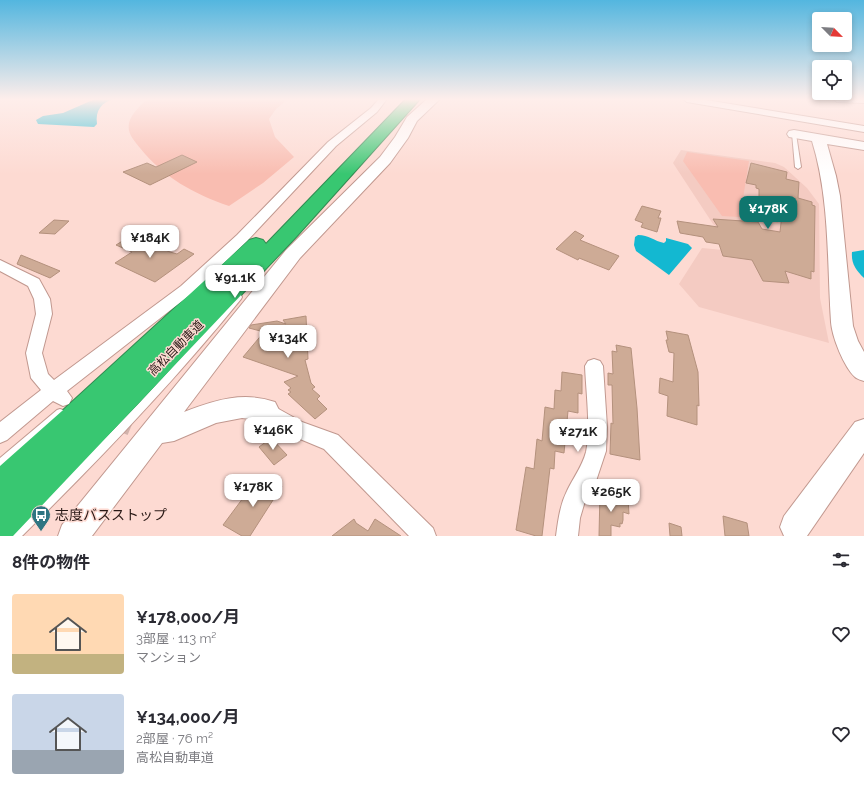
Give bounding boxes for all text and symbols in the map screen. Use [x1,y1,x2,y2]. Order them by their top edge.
north arrow [812,12,852,52]
map controls [812,12,852,100]
button: locate [812,60,852,100]
pin: ¥178K [740,196,796,230]
text: ¥178K [748,201,788,216]
pin: ¥184K [122,225,178,259]
text: ¥184K [130,230,170,245]
pin: ¥91.1K [202,265,268,299]
text: ¥91.1K [214,270,256,285]
street label: 高松自動車道 [146,318,206,378]
pin: ¥134K [260,325,316,359]
text: ¥134K [268,330,308,345]
pin: ¥146K [245,417,301,451]
pin: ¥271K [550,419,606,453]
text: ¥146K [253,422,293,437]
text: ¥271K [558,424,598,439]
pin: ¥178K [225,474,281,508]
text: ¥178K [233,479,273,494]
pin: ¥265K [583,479,639,513]
text: ¥265K [591,484,631,499]
bus stop icon: 志度バスストップ [30,504,52,532]
place label: 志度バスストップ [55,507,167,523]
icon: filters [830,549,852,571]
text: 8件の物件 [12,552,90,572]
text: ¥178,000/月 [136,607,240,627]
icon: home [44,610,92,658]
icon: heart [830,623,852,645]
text: 3部屋 · 113 m² [136,631,216,646]
text: マンション [136,650,201,665]
text: ¥134,000/月 [136,707,240,727]
icon: home [44,710,92,758]
icon: heart [830,723,852,745]
text: 2部屋 · 76 m² [136,731,213,746]
text: 高松自動車道 [136,750,214,765]

